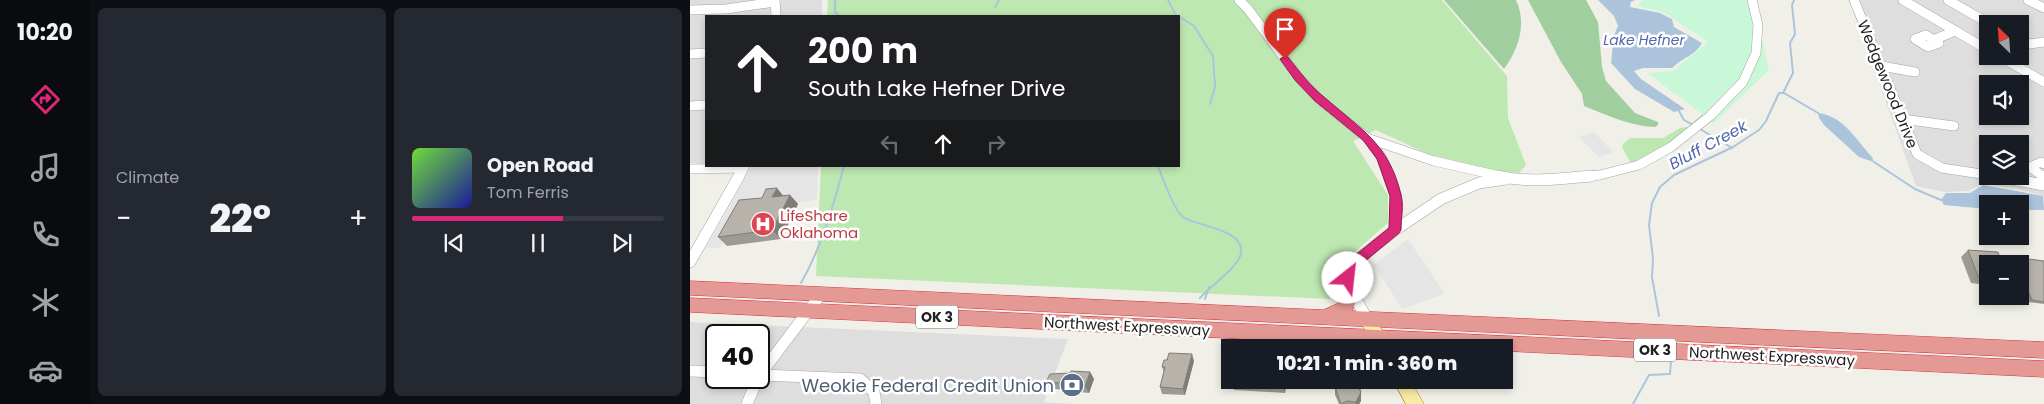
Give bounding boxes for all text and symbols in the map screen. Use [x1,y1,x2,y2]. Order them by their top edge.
pin [1264,8,1306,59]
icon: arrive [1271,15,1299,43]
north arrow [1979,15,2029,65]
map controls [1979,15,2029,305]
text: 10:20 [17,17,73,48]
street label: Wedgewood Drive [1853,17,1923,151]
text: 200 m [808,26,918,75]
water label: Lake Hefner [1603,30,1685,50]
icon: ahead [725,35,790,100]
text: South Lake Hefner Drive [808,73,1065,104]
button: sound [1979,75,2029,125]
icon: directions [28,82,63,117]
water label: Bluff Creek [1665,114,1752,175]
icon: left [876,130,904,158]
icon: ahead [929,130,957,158]
icon: right [982,130,1010,158]
button: layers [1979,135,2029,185]
icon: music [28,150,63,185]
text: Open Road [487,152,594,179]
text: Climate [116,166,179,189]
text: Tom Ferris [487,181,569,204]
text: 22° [209,192,271,245]
button: + [1979,195,2029,245]
text: − [116,199,131,238]
text: + [349,199,368,238]
place label: LifeShare Oklahoma [780,205,858,243]
hospital icon: LifeShare Oklahoma [750,211,776,237]
icon: phone [28,217,63,252]
icon: previous [440,229,468,257]
icon: pause [524,229,552,257]
icon: next [608,229,636,257]
position arrow [1321,251,1373,303]
button: − [1979,255,2029,305]
icon: climate [28,285,63,320]
road number: OK 3 [916,306,958,328]
street label: Northwest Expressway [1043,311,1211,341]
speed limit sign: 40 [705,324,770,389]
road number: OK 3 [1634,338,1676,362]
street label: Northwest Expressway [1688,341,1856,371]
text: 10:21 · 1 min · 360 m [1277,350,1457,377]
icon: car [28,353,63,388]
bank icon: Weokie Federal Credit Union [1059,372,1085,398]
place label: Weokie Federal Credit Union [802,373,1054,398]

